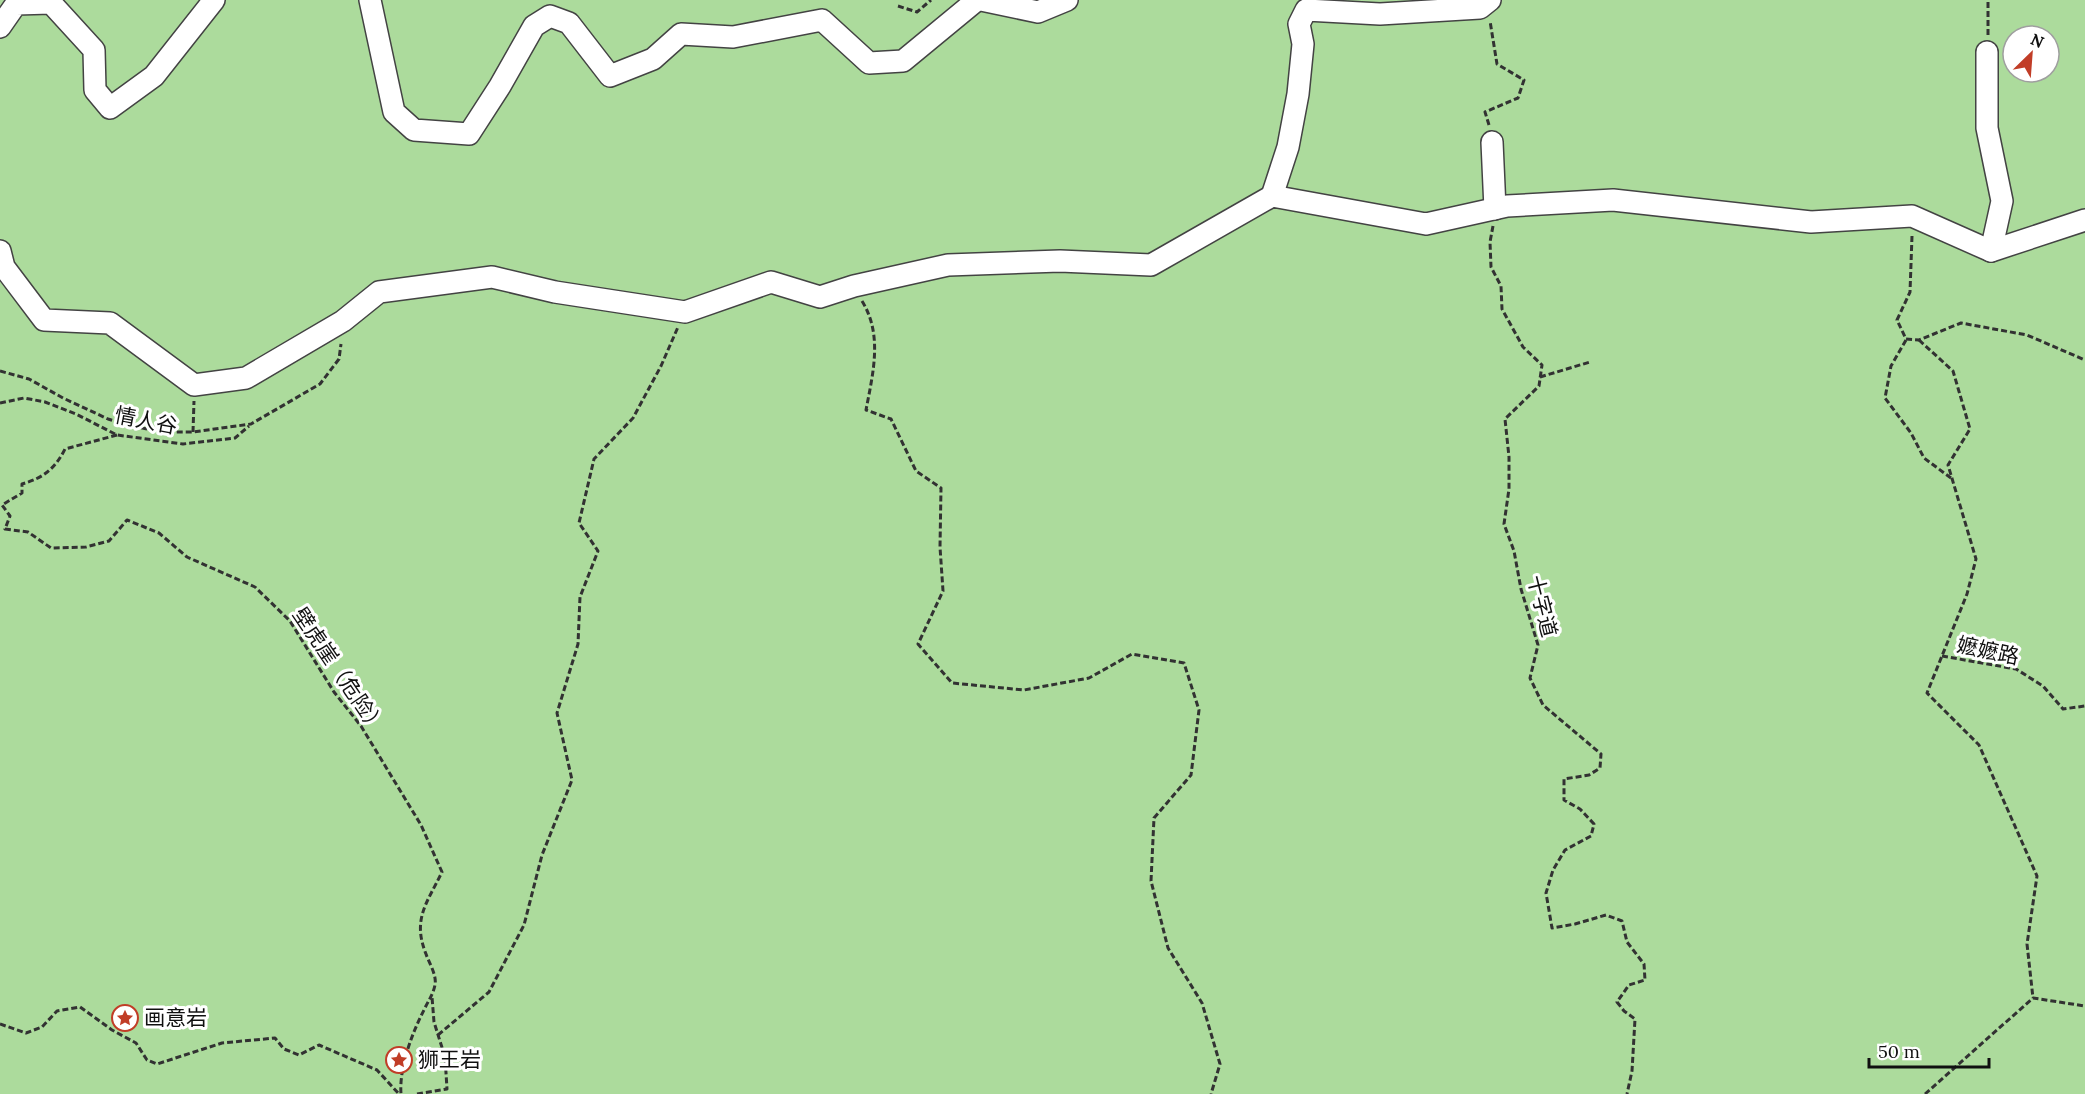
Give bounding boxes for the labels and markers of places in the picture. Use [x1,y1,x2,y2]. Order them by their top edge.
place icon: 画意岩 [110,1003,140,1033]
place label: 画意岩 [144,1004,207,1031]
place icon: 狮王岩 [384,1045,414,1075]
place label: 狮王岩 [418,1046,481,1073]

